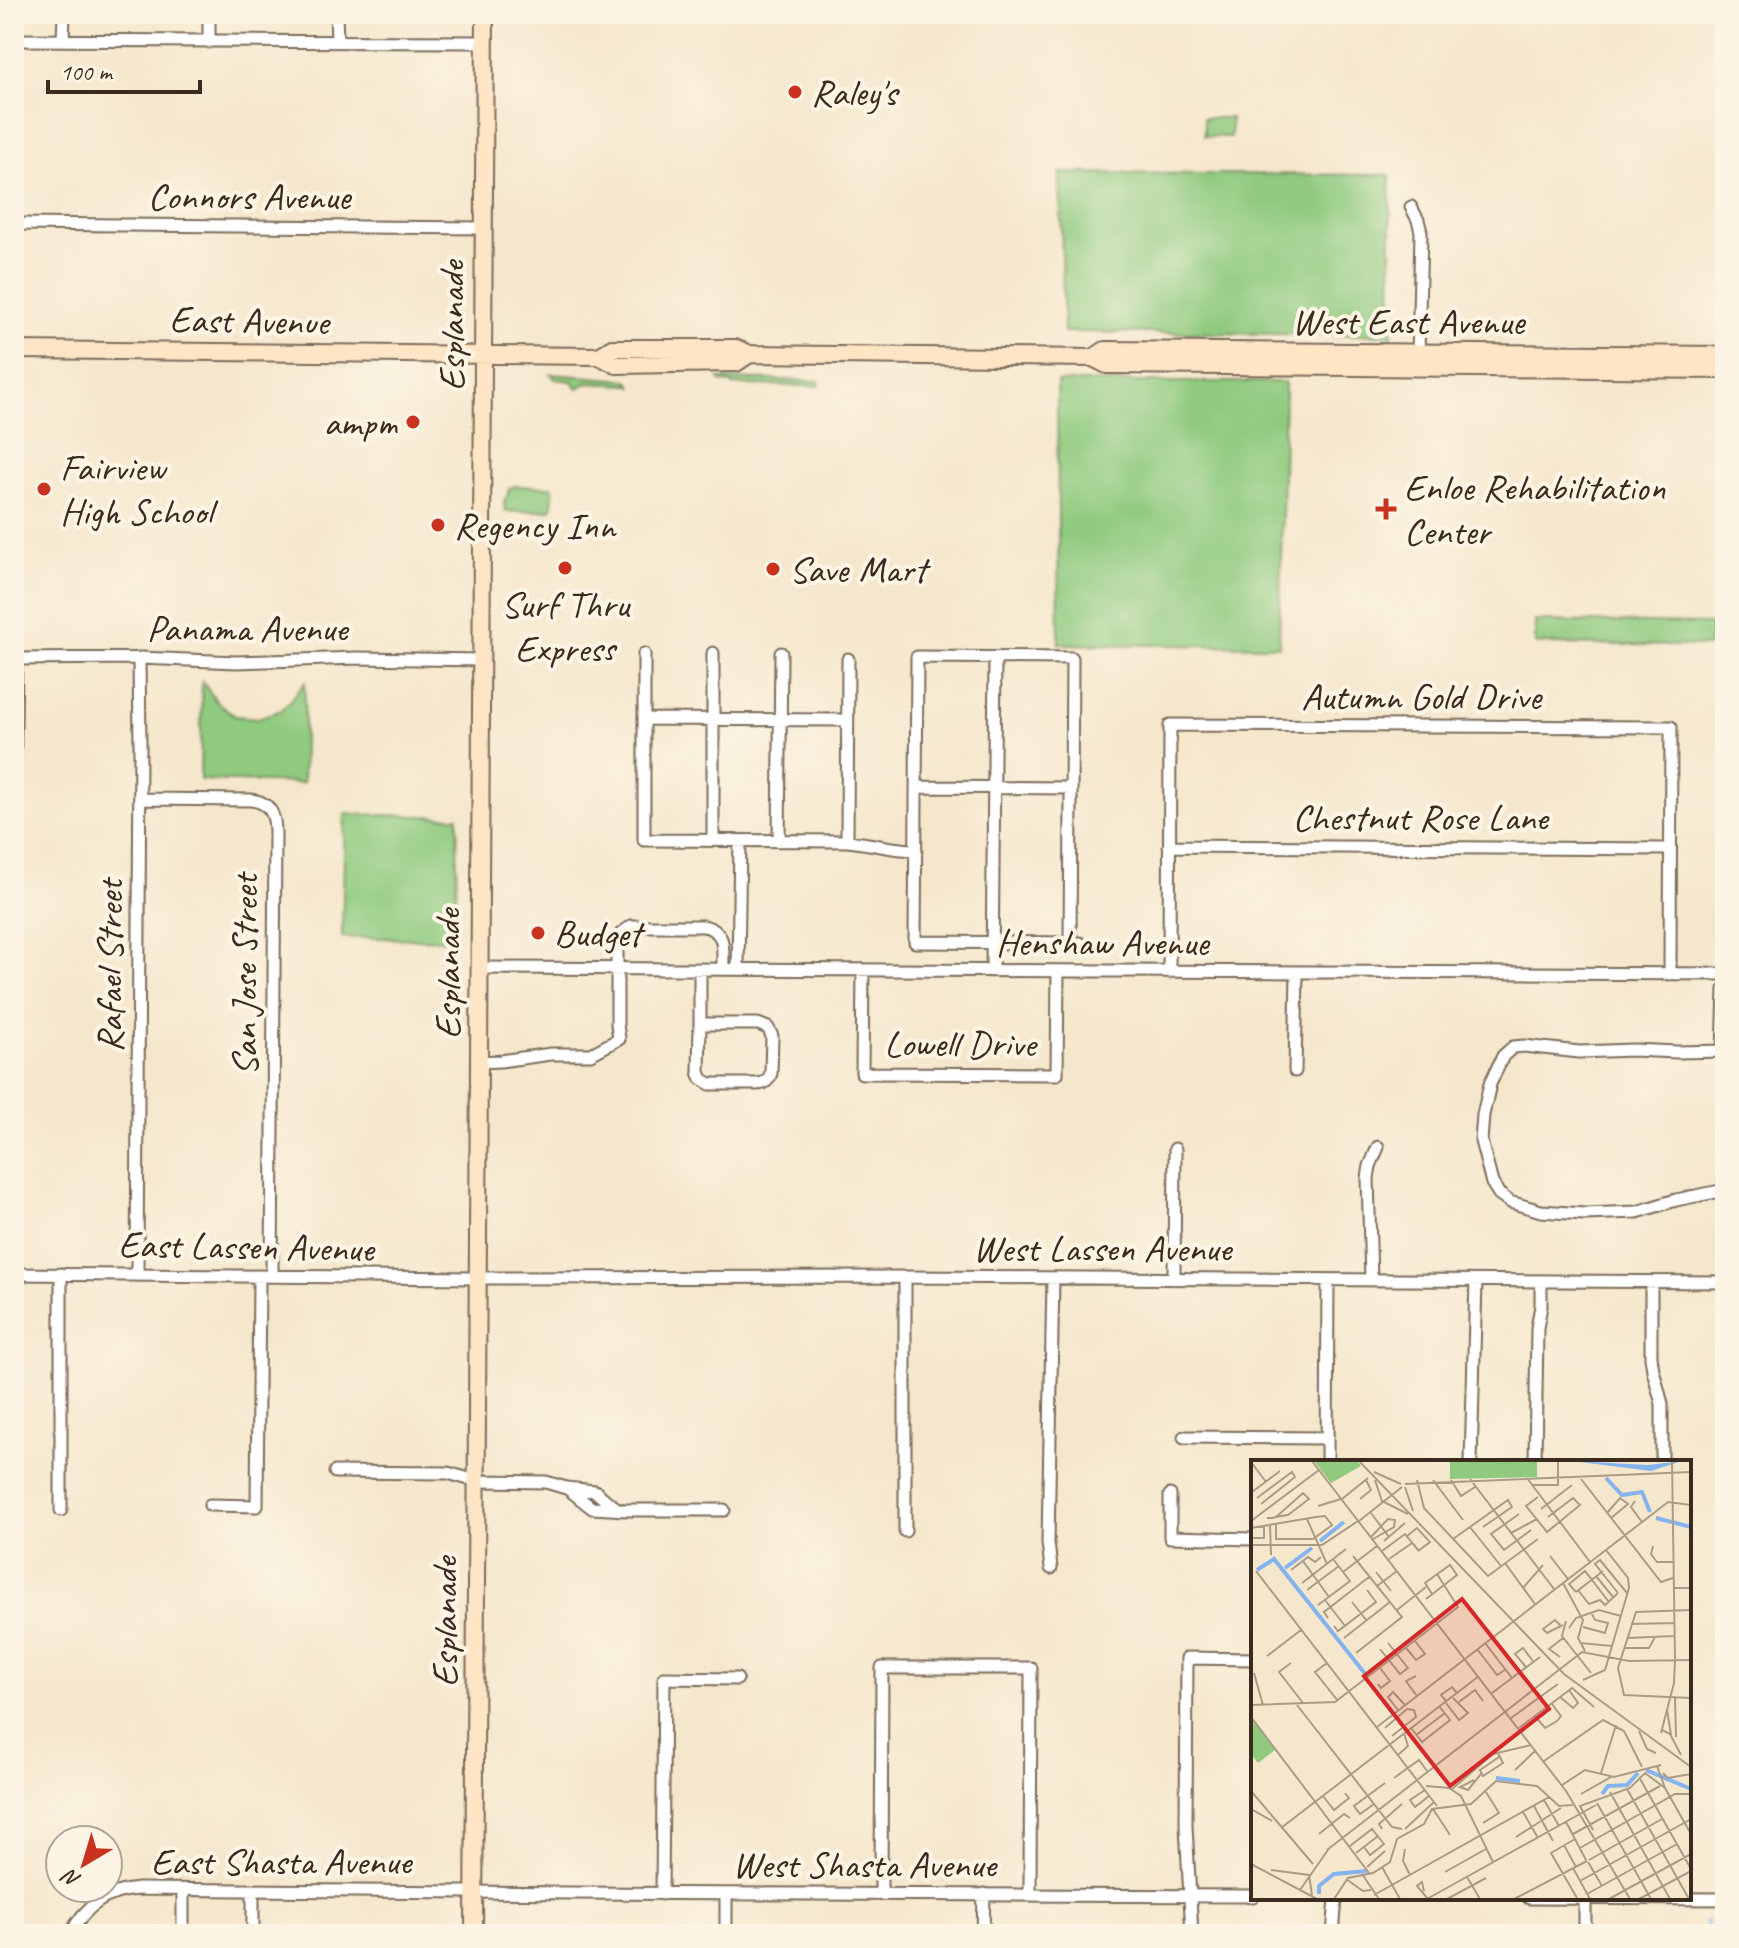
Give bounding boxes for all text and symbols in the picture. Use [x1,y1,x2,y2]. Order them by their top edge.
scale bar [48,44,200,94]
text: 100 m [60,57,114,87]
place label: Raley's [811,69,901,116]
marker: Raley's [786,83,804,101]
street label: Connors Avenue [148,173,353,220]
street label: Esplanade [428,258,475,391]
street label: East Avenue [169,296,332,345]
street label: West East Avenue [1292,298,1527,345]
place label: ampm [323,399,399,446]
marker: ampm [404,413,422,431]
place label: Fairview High School [60,444,219,535]
place label: Enloe Rehabilitation Center [1404,464,1666,555]
marker: Fairview High School [35,480,53,498]
marker: Enloe Rehabilitation Center [1375,498,1397,520]
place label: Regency Inn [454,502,617,549]
marker: Regency Inn [429,516,447,534]
place label: Save Mart [789,546,932,593]
marker: Surf Thru Express [556,559,574,577]
marker: Save Mart [764,560,782,578]
place label: Surf Thru Express [501,581,631,672]
street label: Panama Avenue [147,605,350,652]
street label: Autumn Gold Drive [1301,673,1543,720]
street label: Chestnut Rose Lane [1292,794,1550,841]
street label: San Jose Street [221,871,268,1076]
street label: Rafael Street [86,876,133,1052]
street label: Esplanade [424,906,471,1039]
place label: Budget [554,910,647,957]
street label: Henshaw Avenue [996,919,1211,966]
marker: Budget [529,924,547,942]
street label: Lowell Drive [884,1020,1038,1067]
street label: East Lassen Avenue [118,1221,376,1272]
street label: West Lassen Avenue [973,1225,1234,1272]
inset map [1251,1460,1691,1900]
street label: Esplanade [421,1554,468,1687]
north arrow [44,1824,124,1904]
street label: East Shasta Avenue [151,1838,414,1885]
street label: West Shasta Avenue [732,1841,998,1888]
text: N [56,1862,86,1894]

